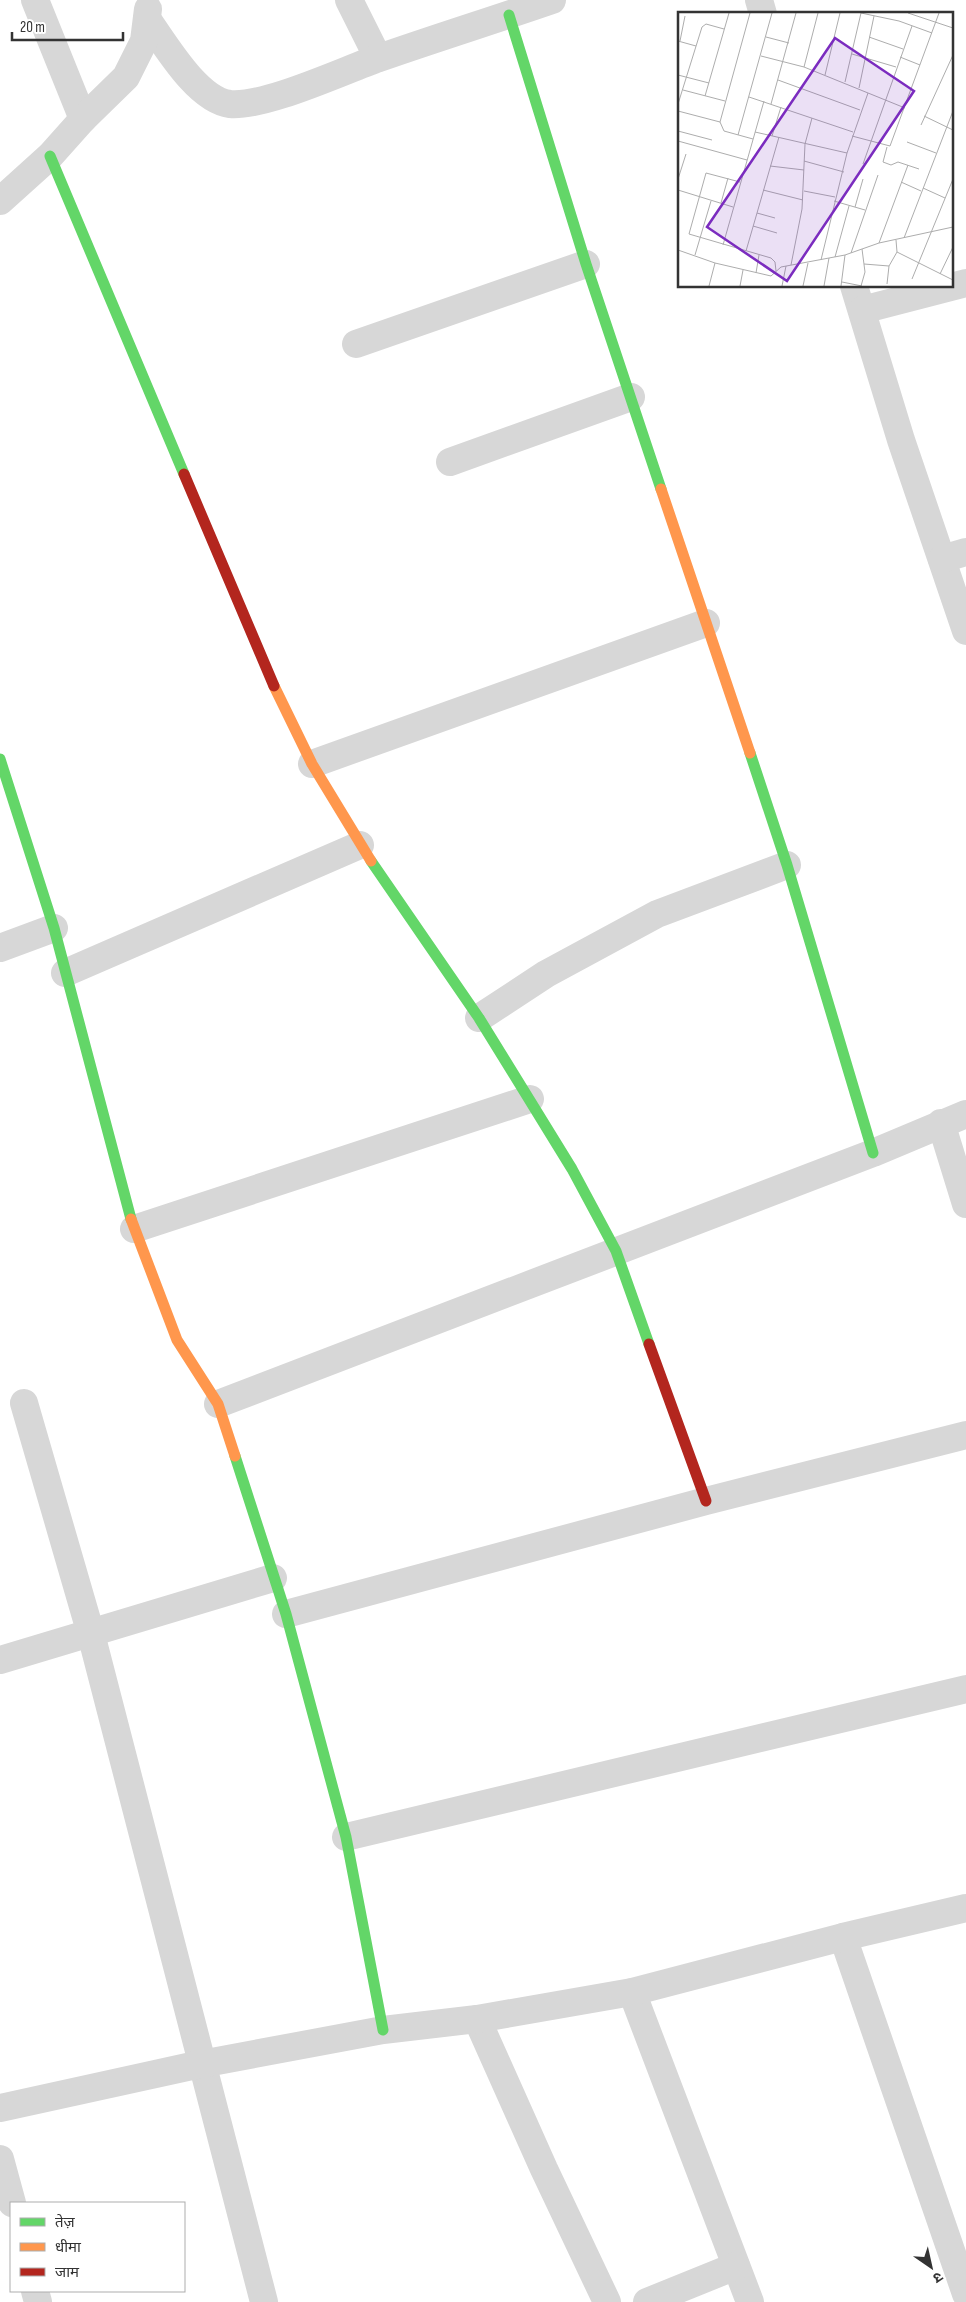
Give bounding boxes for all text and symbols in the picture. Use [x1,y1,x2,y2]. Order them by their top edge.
scale bar [12,10,124,42]
inset map [678,12,954,288]
text: 20 m [20,18,45,37]
legend [10,2202,185,2292]
text: तेज़ [55,2213,76,2232]
text: धीमा [55,2238,82,2257]
north arrow [906,2242,956,2292]
text: जाम [55,2263,80,2282]
text: उ [929,2268,946,2287]

